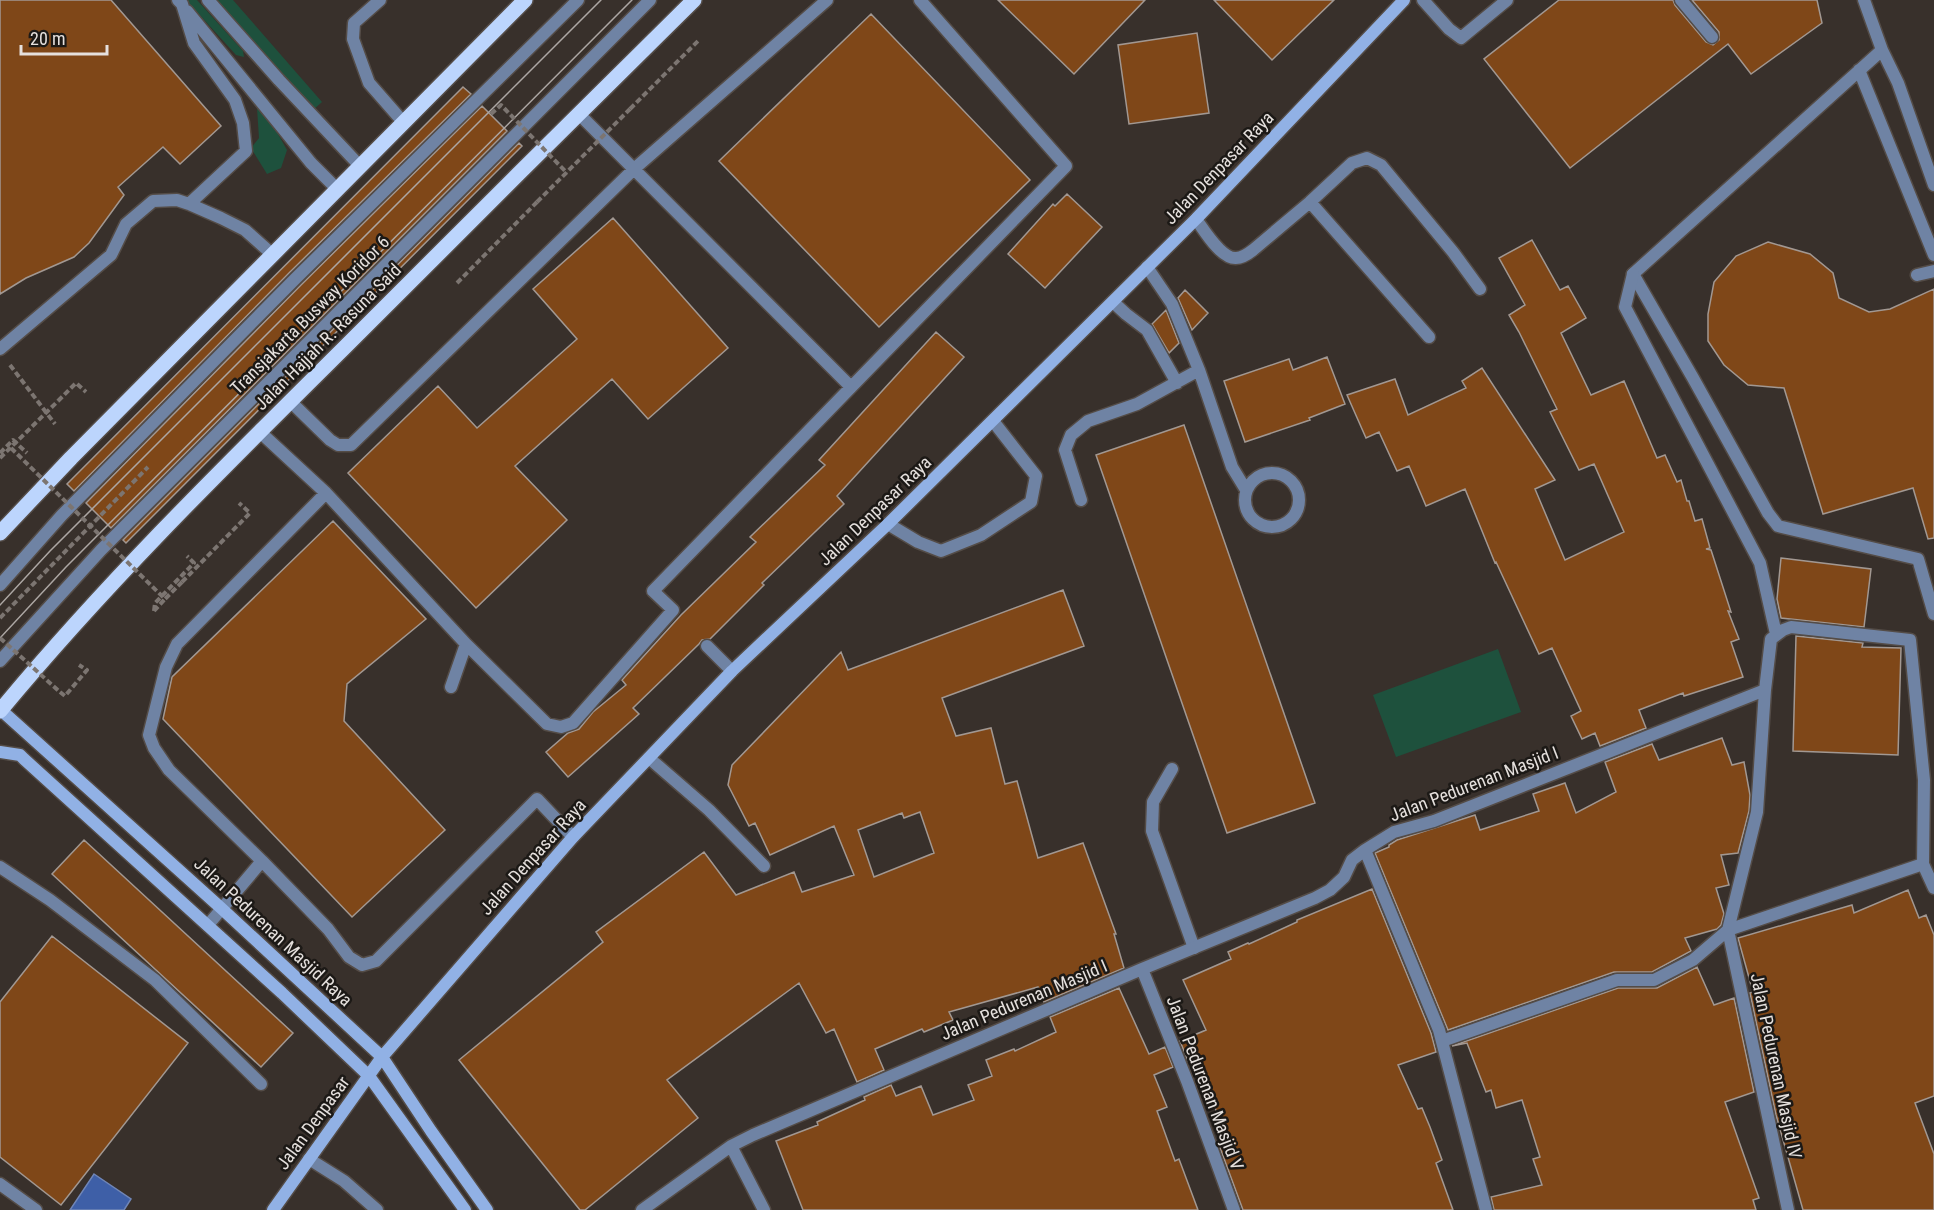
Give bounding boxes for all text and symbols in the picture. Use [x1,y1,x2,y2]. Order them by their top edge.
scale bar [21,18,106,56]
text: 20 m [30,28,65,49]
street label: Jalan Denpasar Raya [1160,107,1278,228]
street label: Transjakarta Busway Koridor 6 [226,231,393,398]
street label: Jalan Hajjah R. Rasuna Said [250,259,405,414]
street label: Jalan Denpasar Raya [814,452,935,570]
street label: Jalan Pedurenan Masjid I [1387,742,1561,825]
street label: Jalan Denpasar Raya [475,795,590,919]
street label: Jalan Pedurenan Masjid Raya [190,853,357,1010]
street label: Jalan Pedurenan Masjid I [937,955,1110,1044]
street label: Jalan Pedurenan Masjid IV [1747,971,1806,1161]
street label: Jalan Pedurenan Masjid V [1163,993,1248,1173]
street label: Jalan Denpasar [272,1072,354,1173]

